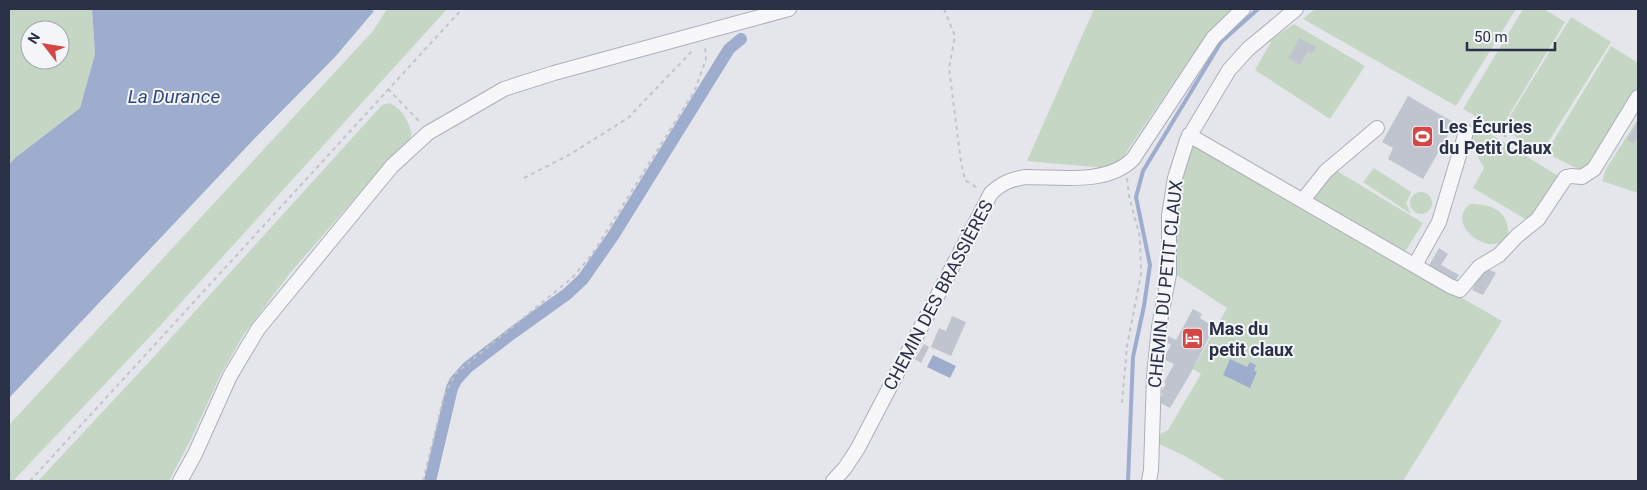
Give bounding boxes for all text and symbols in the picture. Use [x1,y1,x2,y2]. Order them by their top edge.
north arrow [20,20,70,70]
scale bar [1467,20,1554,52]
text: 50 m [1474,28,1508,46]
text: N [24,30,43,47]
water label: La Durance [128,85,220,108]
place label: Les Écuries du Petit Claux [1439,116,1553,158]
sports icon: Les Écuries du Petit Claux [1411,124,1435,148]
street label: CHEMIN DU PETIT CLAUX [1144,179,1186,389]
street label: CHEMIN DES BRASSIÈRES [879,196,997,394]
place label: Mas du petit claux [1209,318,1294,360]
hotel icon: Mas du petit claux [1181,326,1205,350]

